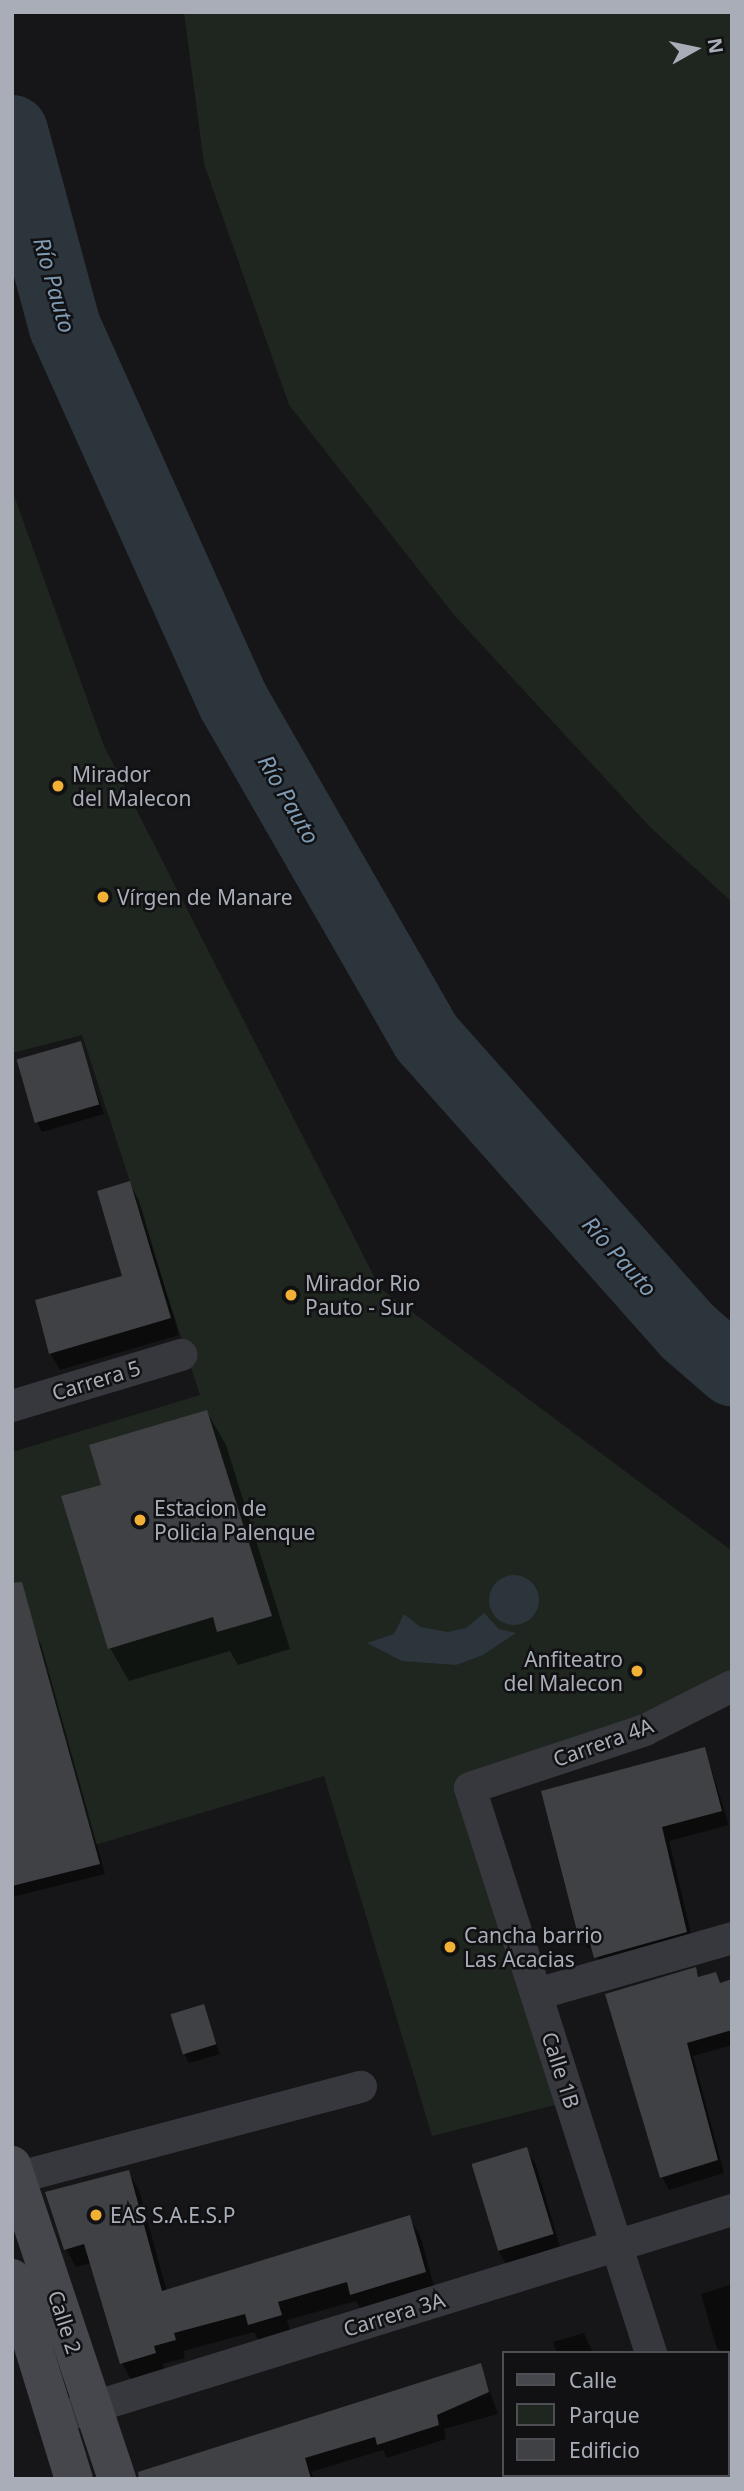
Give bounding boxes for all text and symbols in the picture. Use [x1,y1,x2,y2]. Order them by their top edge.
north arrow [660,14,730,84]
text: N [702,36,730,55]
water label: Río Pauto [28,234,82,336]
water label: Río Pauto [253,750,325,848]
place label: Mirador del Malecon [72,761,191,811]
marker: Mirador del Malecon [50,778,66,794]
place label: Vírgen de Manare [117,884,293,910]
marker: Vírgen de Manare [95,889,111,905]
water label: Río Pauto [577,1210,663,1302]
place label: Mirador Rio Pauto - Sur [305,1270,420,1320]
marker: Mirador Rio Pauto - Sur [283,1287,299,1303]
street label: Carrera 5 [49,1355,143,1405]
place label: Estacion de Policia Palenque [154,1495,315,1545]
marker: Estacion de Policia Palenque [132,1512,148,1528]
place label: Anfiteatro del Malecon [504,1646,623,1696]
marker: Anfiteatro del Malecon [629,1663,645,1679]
street label: Carrera 4A [549,1712,657,1772]
place label: Cancha barrio Las Acacias [464,1922,602,1972]
marker: Cancha barrio Las Acacias [442,1939,458,1955]
street label: Calle 1B [537,2029,585,2111]
place label: EAS S.A.E.S.P [110,2202,235,2228]
marker: EAS S.A.E.S.P [88,2207,104,2223]
street label: Calle 2 [43,2287,87,2357]
street label: Carrera 3A [340,2287,448,2341]
legend [503,2351,730,2477]
text: Calle [569,2366,617,2394]
text: Parque [569,2401,639,2429]
text: Edificio [569,2436,640,2464]

